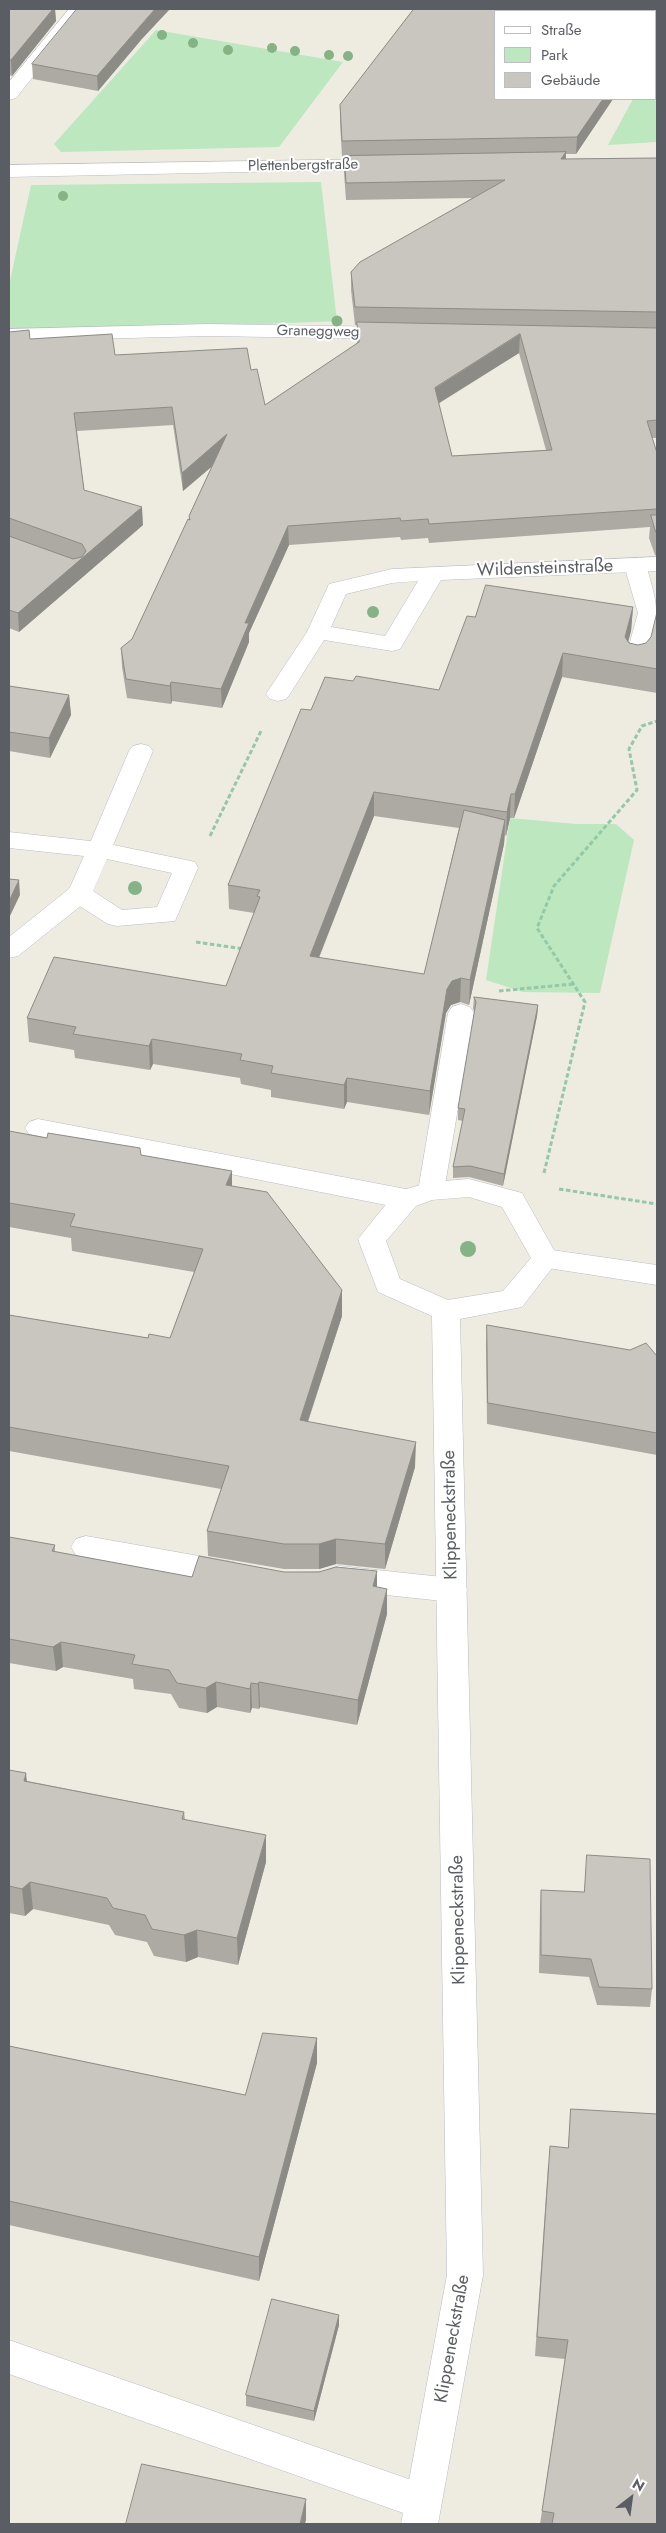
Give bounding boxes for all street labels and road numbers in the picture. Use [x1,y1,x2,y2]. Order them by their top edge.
street label: Plettenbergstraße [248,156,358,176]
street label: Graneggweg [276,322,360,342]
street label: Wildensteinstraße [476,556,614,582]
street label: Klippeneckstraße [439,1450,463,1580]
street label: Klippeneckstraße [447,1855,471,1985]
street label: Klippeneckstraße [431,2273,475,2405]

